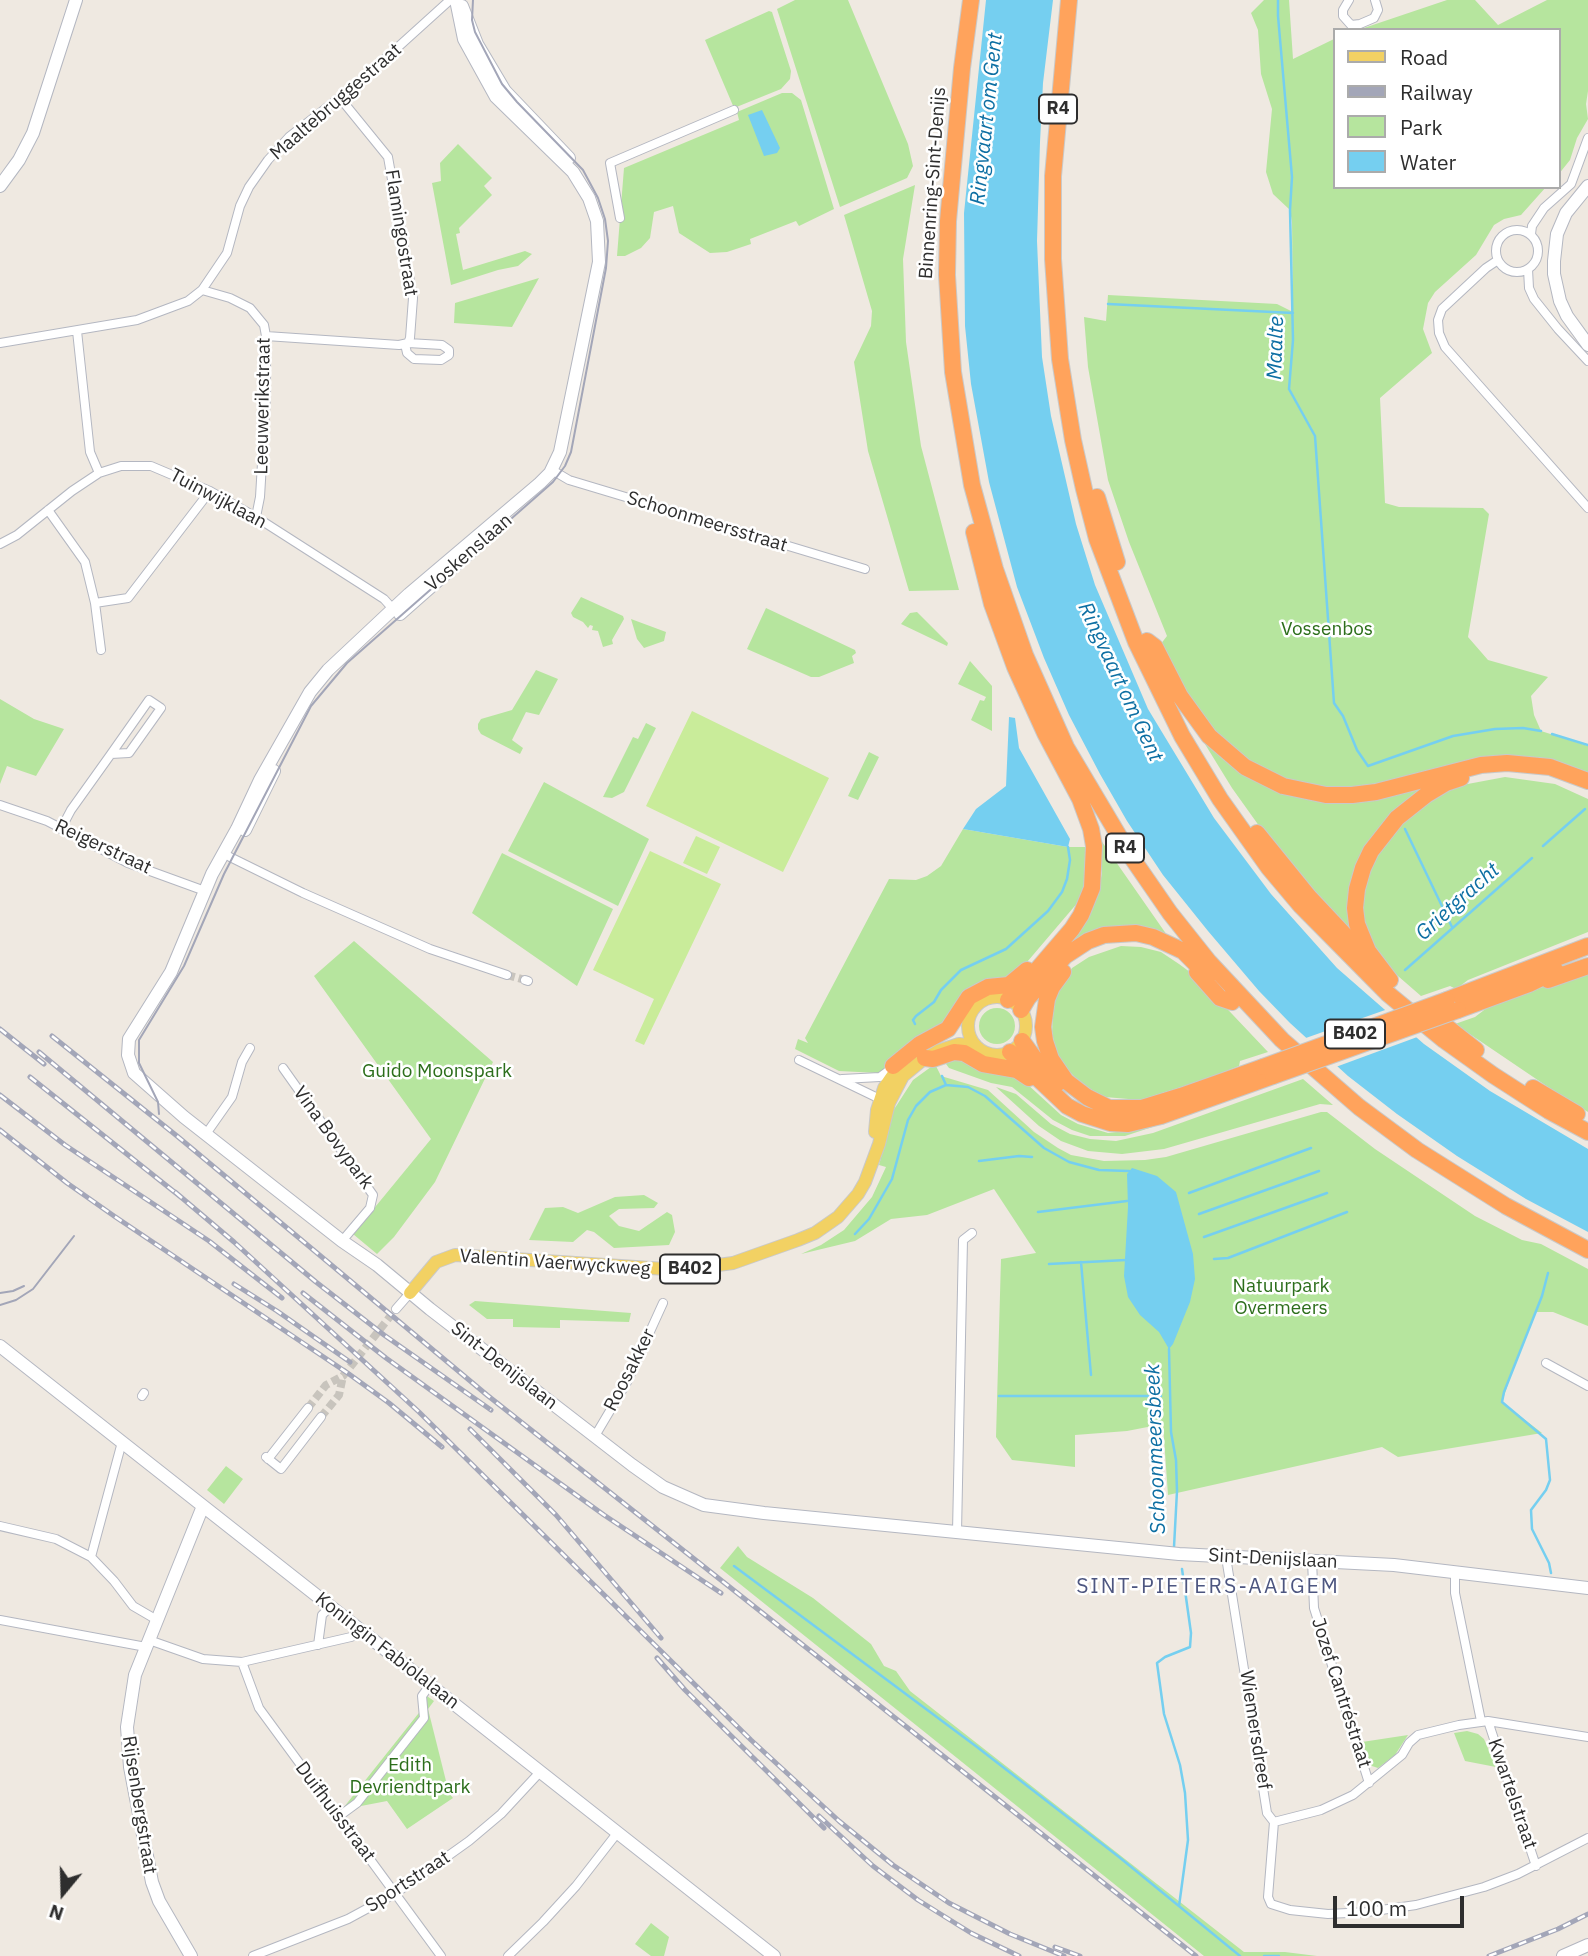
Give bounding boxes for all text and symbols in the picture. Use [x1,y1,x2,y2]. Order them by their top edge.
legend [1332,28,1560,189]
water label: Ringvaart om Gent [965,32,1009,206]
street label: Maaltebruggestraat [266,39,406,165]
text: Road [1400,43,1448,71]
text: Railway [1400,78,1473,106]
street label: Binnenring-Sint-Denijs [915,86,951,280]
road number: R4 [1039,94,1077,124]
text: Park [1400,113,1443,141]
text: Water [1400,148,1456,176]
street label: Flamingostraat [380,168,422,298]
water label: Maalte [1262,316,1290,380]
street label: Leeuwerikstraat [250,337,276,475]
street label: Tuinwijklaan [166,464,270,534]
street label: Schoonmeersstraat [624,487,790,557]
street label: Voskenslaan [421,509,517,597]
water label: Ringvaart om Gent [1072,598,1168,766]
park label: Vossenbos [1281,619,1373,641]
street label: Reigerstraat [51,815,155,879]
road number: R4 [1106,834,1144,862]
water label: Grietgracht [1411,858,1505,946]
road number: B402 [1325,1020,1385,1049]
park label: Guido Moonspark [362,1061,512,1083]
street label: Vina Bovypark [288,1082,378,1194]
street label: Valentin Vaerwyckweg [459,1245,651,1281]
road number: B402 [660,1254,720,1284]
park label: Natuurpark Overmeers [1233,1276,1329,1320]
street label: Sint-Denijslaan [446,1317,562,1415]
street label: Roosakker [599,1325,661,1415]
water label: Schoonmeersbeek [1140,1363,1172,1535]
street label: Sint-Denijslaan [1208,1544,1338,1574]
district label: SINT-PIETERS-AAIGEM [1079,1574,1337,1600]
street label: Koningin Fabiolalaan [310,1588,464,1714]
street label: Jozef Cantréstraat [1306,1615,1376,1771]
street label: Wiemersdreef [1234,1669,1276,1791]
street label: Rijsenbergstraat [117,1734,161,1876]
street label: Kwartelstraat [1482,1736,1542,1852]
park label: Edith Devriendtpark [349,1755,471,1799]
street label: Duifhuisstraat [290,1757,380,1867]
street label: Sportstraat [362,1846,454,1918]
north arrow [28,1858,98,1928]
scale bar [1336,1882,1467,1926]
text: 100 m [1346,1894,1407,1922]
text: N [46,1899,67,1926]

